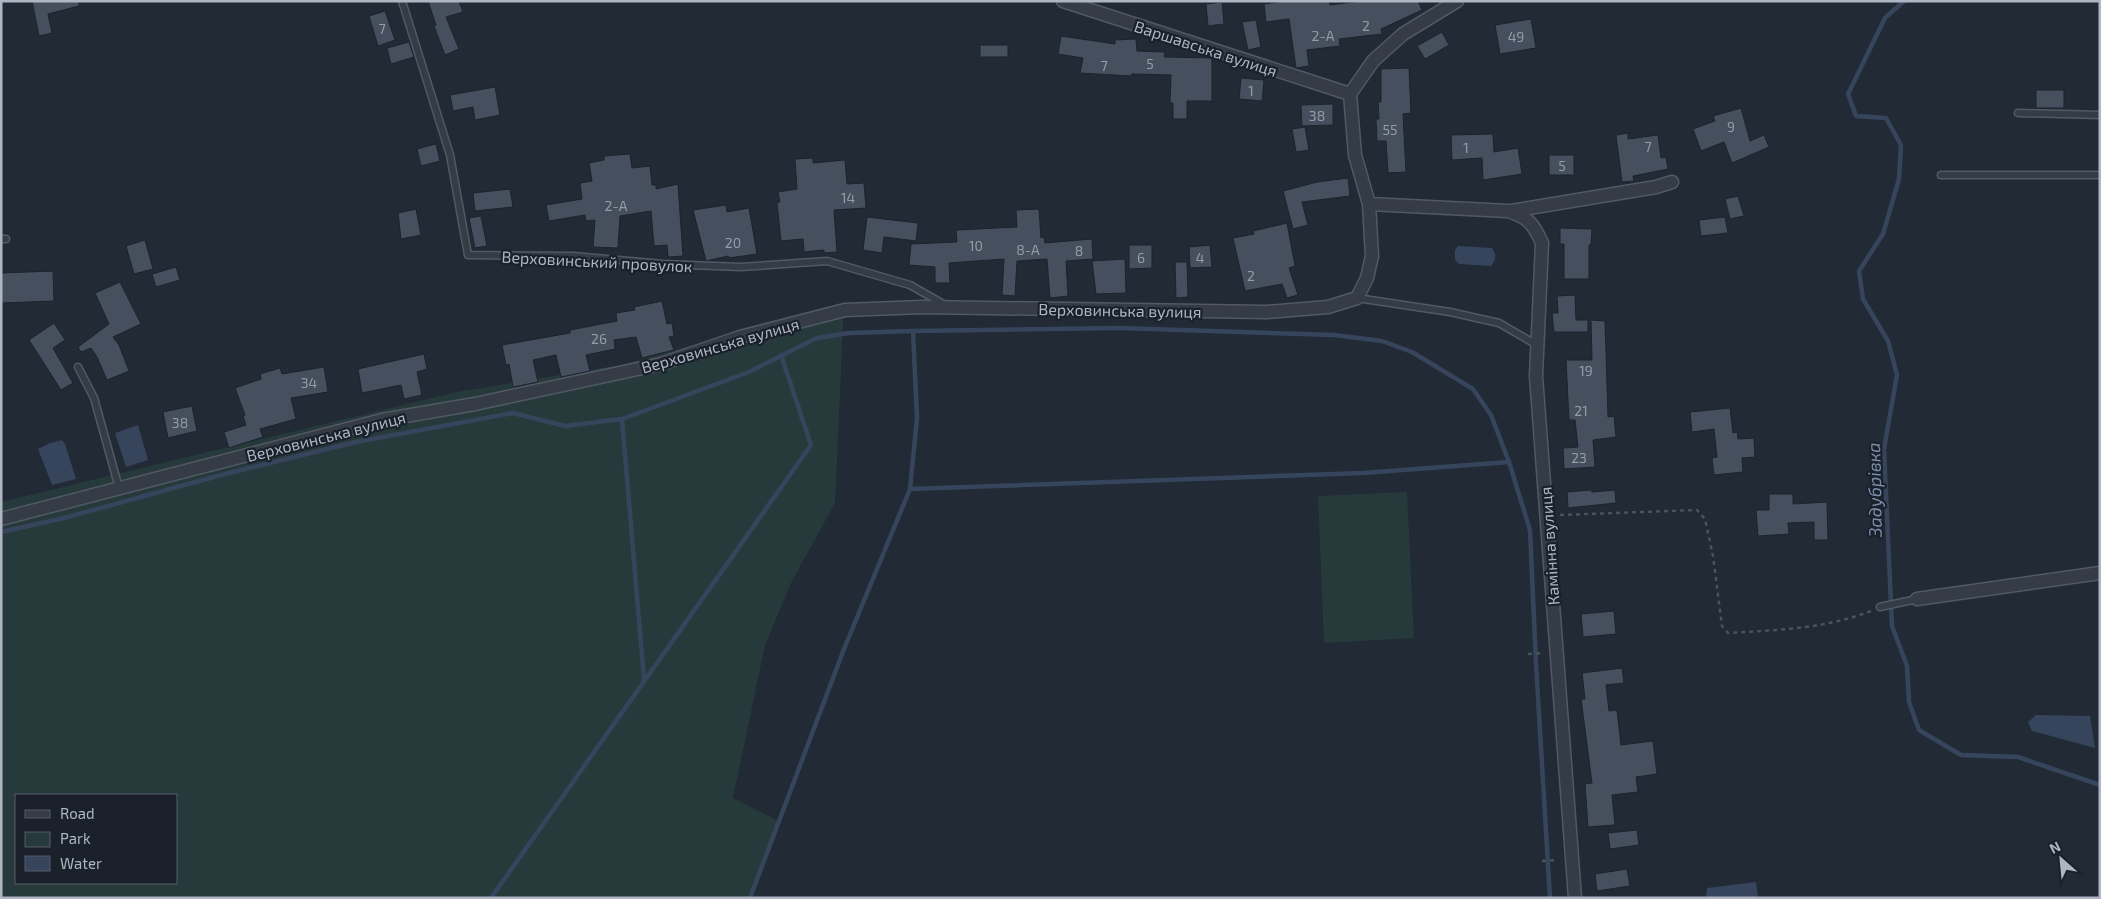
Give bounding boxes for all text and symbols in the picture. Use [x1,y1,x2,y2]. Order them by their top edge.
street label: Варшавська вулиця [1132,16,1280,81]
house number: 2 [1362,17,1370,34]
house number: 7 [378,20,386,37]
house number: 2-А [1312,27,1335,44]
house number: 49 [1508,28,1524,45]
house number: 5 [1146,55,1154,72]
house number: 7 [1100,57,1108,74]
house number: 1 [1248,82,1254,99]
house number: 38 [1309,107,1325,124]
house number: 9 [1727,118,1735,135]
house number: 55 [1382,121,1398,138]
house number: 7 [1644,138,1652,155]
house number: 1 [1463,139,1469,156]
house number: 5 [1558,157,1566,174]
house number: 14 [841,189,855,206]
house number: 2-А [605,197,628,214]
house number: 20 [725,234,741,251]
house number: 10 [969,237,983,254]
house number: 8-А [1016,241,1040,258]
house number: 8 [1075,242,1083,259]
street label: Верховинський провулок [501,247,693,277]
house number: 6 [1137,249,1145,266]
house number: 4 [1196,249,1204,266]
house number: 2 [1247,267,1255,284]
street label: Верховинська вулиця [1038,299,1202,322]
street label: Верховинська вулиця [639,313,801,378]
house number: 26 [591,330,607,347]
house number: 19 [1579,362,1593,379]
house number: 34 [301,374,317,391]
house number: 21 [1574,402,1588,419]
street label: Верховинська вулиця [244,407,408,466]
house number: 38 [172,414,188,431]
water label: Задубрівка [1862,442,1886,539]
house number: 23 [1571,449,1587,466]
street label: Камінна вулиця [1535,486,1564,606]
legend [15,794,178,884]
text: Road [60,804,95,822]
text: Park [60,829,91,847]
north arrow [2036,834,2086,884]
text: N [2047,837,2063,857]
text: Water [60,854,102,872]

